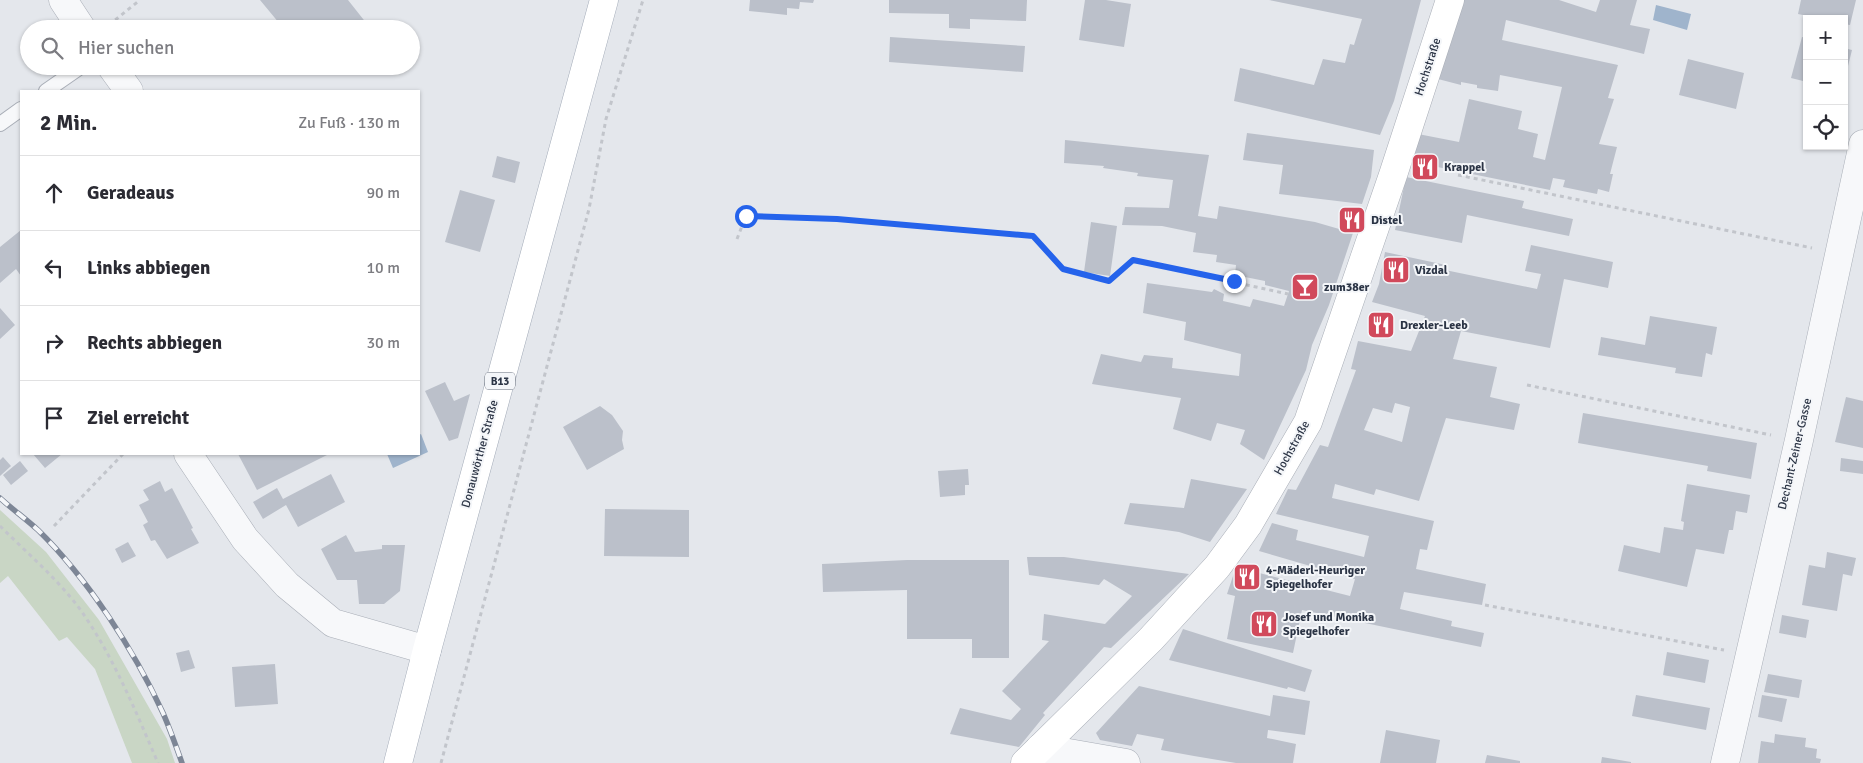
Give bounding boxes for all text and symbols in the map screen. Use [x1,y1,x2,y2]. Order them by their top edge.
map controls [1803,15,1848,150]
button: + [1803,15,1848,60]
search box [20,20,420,75]
icon: search [38,34,66,62]
text: Hier suchen [78,36,174,60]
street label: Hochstraße [1412,36,1444,98]
button: − [1803,60,1848,105]
button: locate [1803,105,1848,150]
text: 2 Min. [40,110,97,136]
text: Zu Fuß · 130 m [298,113,400,133]
restaurant icon: Krappel [1410,152,1440,182]
place label: Krappel [1444,160,1485,175]
icon: ahead [40,179,68,207]
text: Geradeaus [87,181,174,205]
text: 90 m [366,183,400,203]
route start [735,205,758,228]
restaurant icon: Distel [1337,205,1367,235]
place label: Distel [1371,213,1402,228]
icon: left [40,254,68,282]
restaurant icon: Vizdal [1381,255,1411,285]
text: Links abbiegen [87,256,210,280]
text: 10 m [366,258,400,278]
place label: Vizdal [1415,263,1448,278]
route end [1223,270,1246,293]
bar icon: zum38er [1290,272,1320,302]
place label: zum38er [1324,280,1370,295]
restaurant icon: Drexler-Leeb [1366,310,1396,340]
place label: Drexler-Leeb [1400,318,1468,333]
icon: right [40,329,68,357]
text: Rechts abbiegen [87,331,222,355]
text: 30 m [366,333,400,353]
road number: B13 [485,372,515,390]
street label: Dechant-Zeiner-Gasse [1775,397,1815,511]
street label: Donauwörther Straße [458,398,502,510]
icon: arrive [40,404,68,432]
text: Ziel erreicht [87,406,189,430]
street label: Hochstraße [1271,418,1313,478]
restaurant icon: 4-Mäderl-Heuriger Spiegelhofer [1232,562,1262,592]
place label: 4-Mäderl-Heuriger Spiegelhofer [1266,563,1365,592]
restaurant icon: Josef und Monika Spiegelhofer [1249,609,1279,639]
place label: Josef und Monika Spiegelhofer [1283,610,1374,639]

